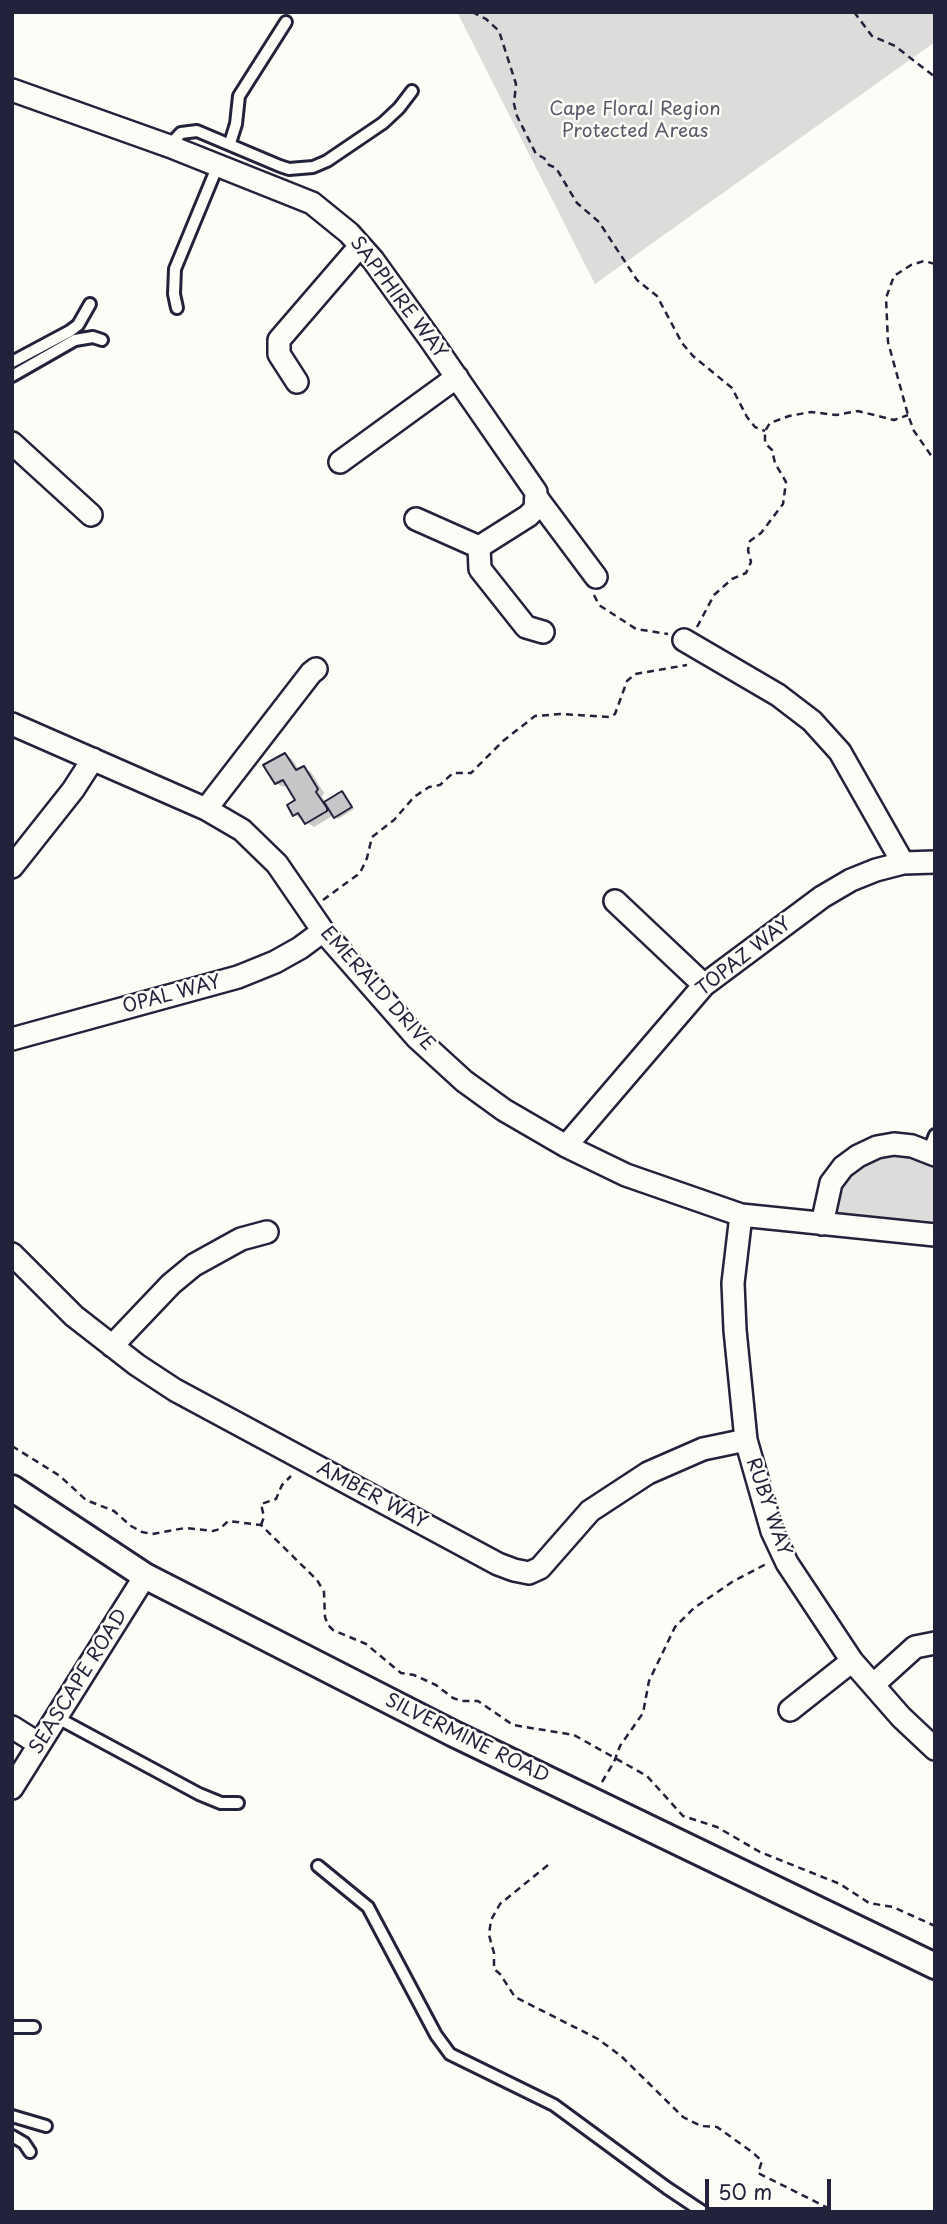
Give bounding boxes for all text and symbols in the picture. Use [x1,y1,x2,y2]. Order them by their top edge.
park label: Cape Floral Region Protected Areas [549,99,721,143]
street label: SAPPHIRE WAY [345,232,451,364]
street label: TOPAZ WAY [692,913,796,1001]
street label: EMERALD DRIVE [315,922,439,1056]
street label: OPAL WAY [120,971,224,1019]
street label: RUBY WAY [741,1455,795,1559]
street label: AMBER WAY [313,1457,431,1535]
street label: SEASCAPE ROAD [25,1605,133,1759]
street label: SILVERMINE ROAD [381,1689,553,1789]
scale bar [709,2164,835,2208]
text: 50 m [718,2175,772,2207]

